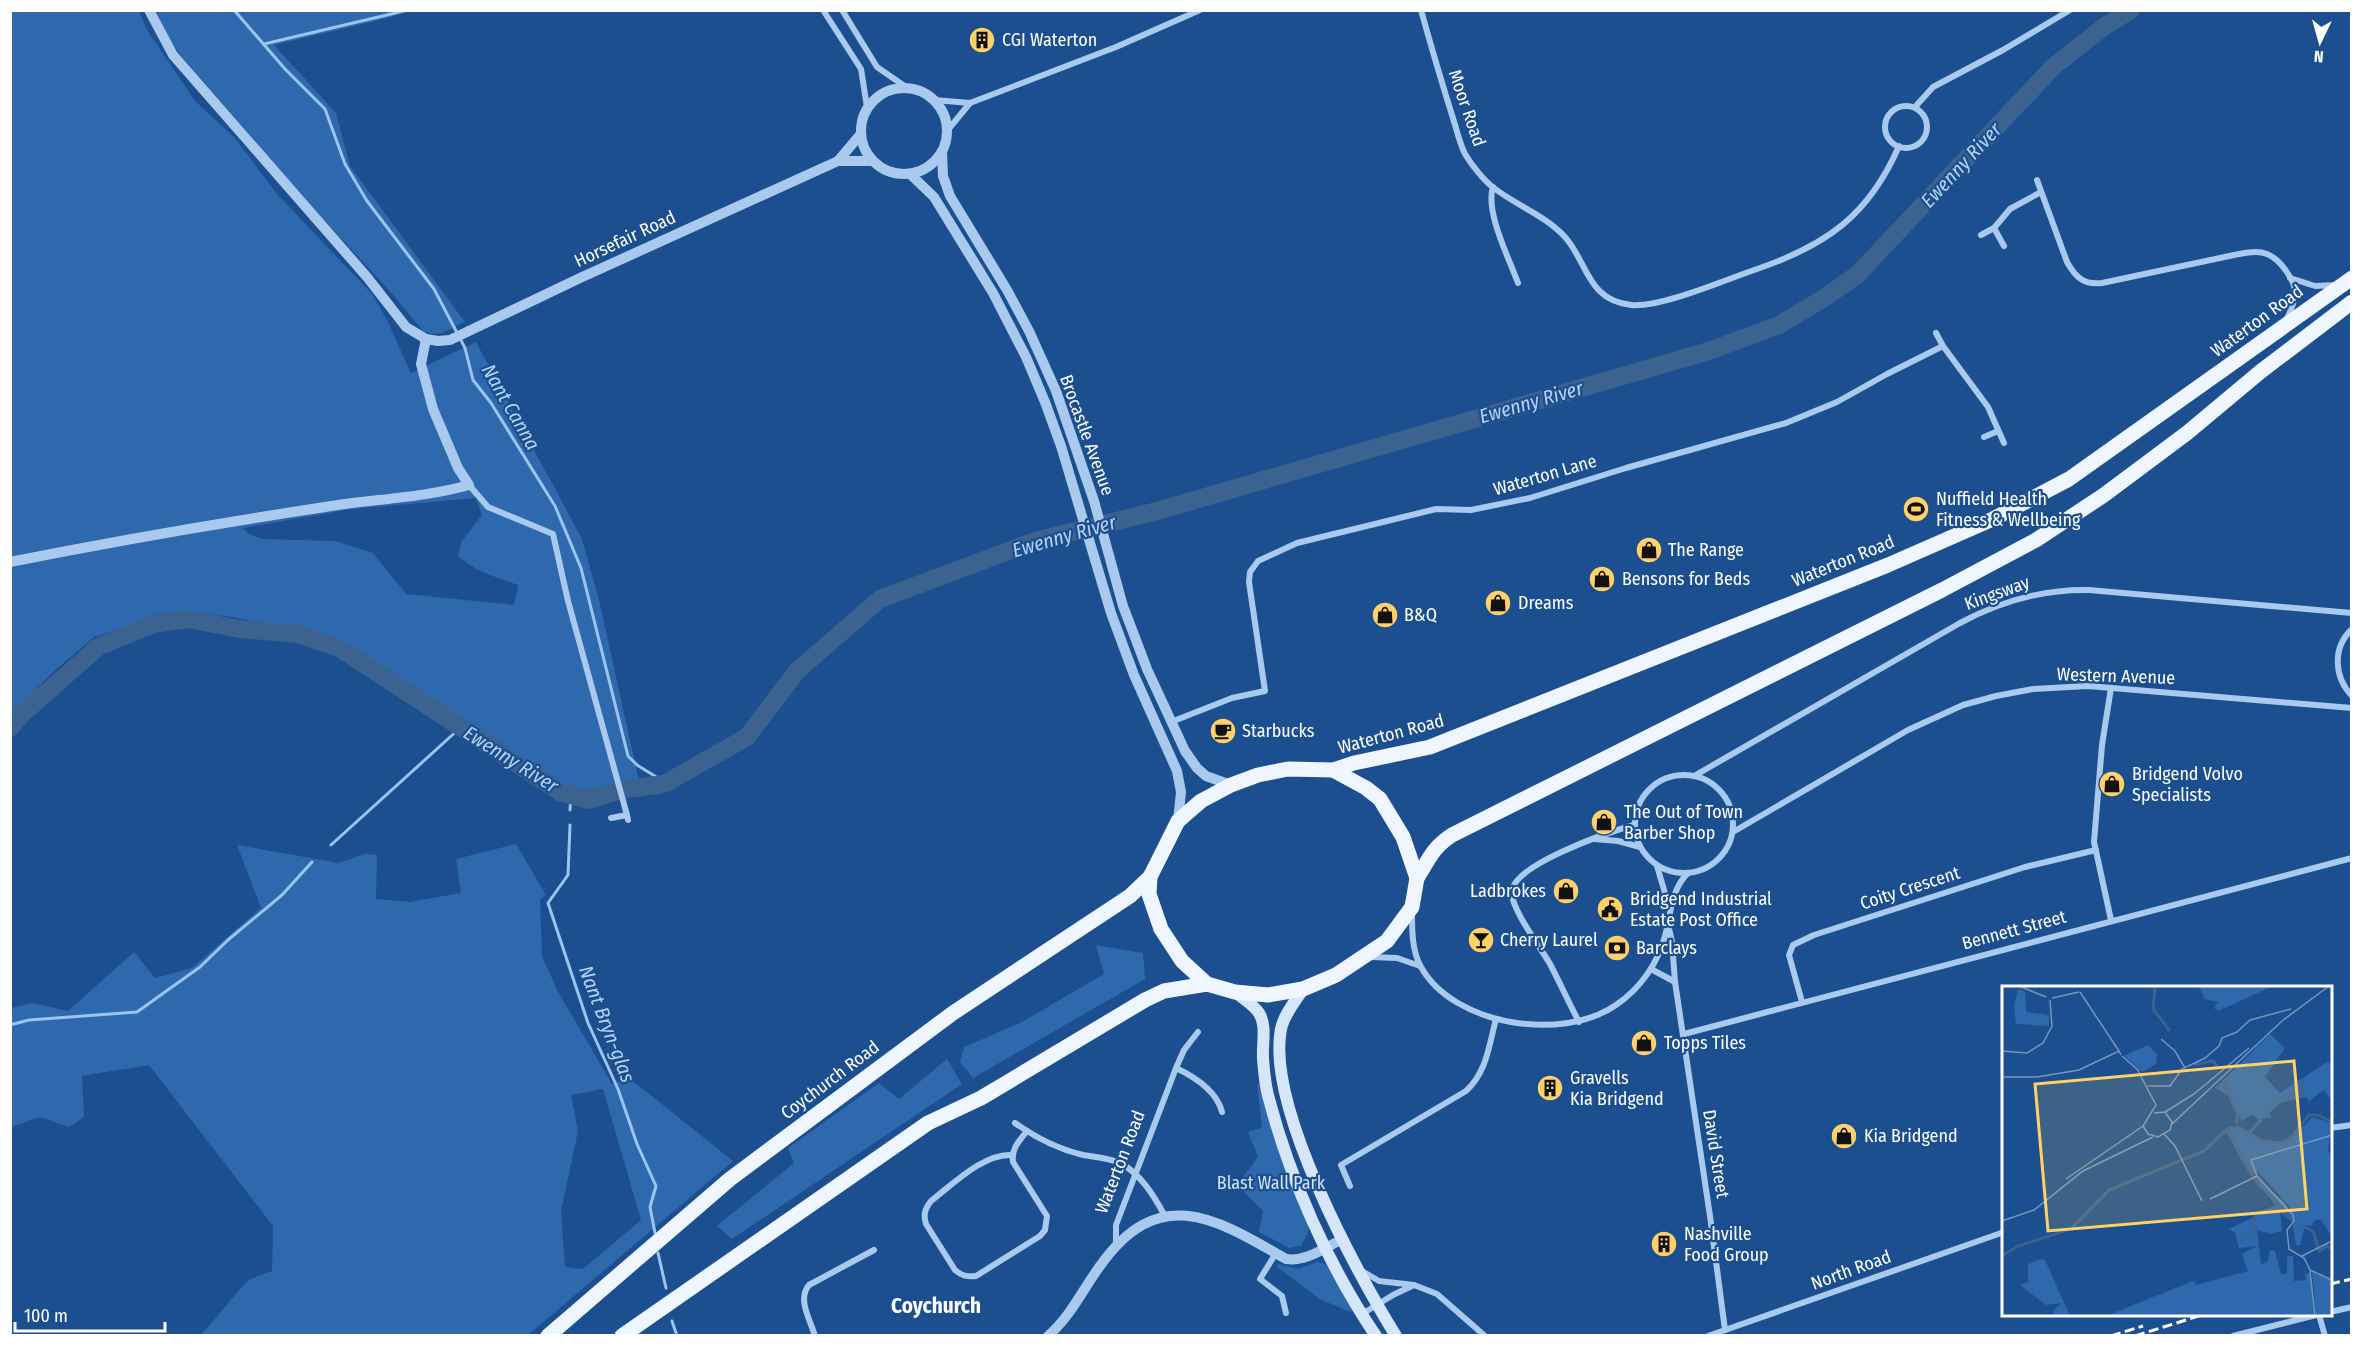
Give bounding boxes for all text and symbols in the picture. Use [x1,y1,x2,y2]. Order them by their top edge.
north arrow [2290,12,2350,72]
building icon: CGI Waterton [967,25,997,55]
place label: CGI Waterton [1002,29,1097,51]
text: N [2313,47,2324,66]
street label: Moor Road [1444,67,1490,149]
water label: Ewenny River [1916,117,2007,212]
street label: Horsefair Road [571,206,679,272]
street label: Waterton Road [2207,280,2307,362]
water label: Nant Canna [477,360,545,454]
street label: Brocastle Avenue [1055,372,1119,498]
water label: Ewenny River [1476,375,1587,428]
street label: Waterton Lane [1491,450,1599,500]
place label: Nuffield Health Fitness & Wellbeing [1936,488,2081,531]
sports icon: Nuffield Health Fitness & Wellbeing [1901,494,1931,524]
water label: Ewenny River [1009,509,1120,562]
street label: Waterton Road [1788,530,1898,592]
shop icon: The Range [1634,535,1664,565]
place label: The Range [1668,539,1744,561]
shop icon: Bensons for Beds [1587,564,1617,594]
place label: Bensons for Beds [1622,568,1750,590]
street label: Kingsway [1961,571,2033,615]
shop icon: Dreams [1483,588,1513,618]
place label: Dreams [1518,592,1574,614]
shop icon: B&Q [1370,600,1400,630]
place label: B&Q [1404,604,1437,626]
street label: Western Avenue [2056,663,2176,689]
street label: Waterton Road [1336,709,1446,759]
cafe icon: Starbucks [1208,716,1238,746]
water label: Ewenny River [459,720,564,798]
place label: Starbucks [1242,720,1315,742]
place label: Bridgend Volvo Specialists [2132,763,2243,806]
shop icon: Bridgend Volvo Specialists [2097,769,2127,799]
place label: The Out of Town Barber Shop [1624,801,1743,844]
shop icon: The Out of Town Barber Shop [1589,807,1619,837]
street label: Coity Crescent [1857,861,1963,914]
shop icon: Ladbrokes [1551,876,1581,906]
place label: Ladbrokes [1470,880,1546,902]
place label: Bridgend Industrial Estate Post Office [1630,888,1772,931]
public building icon: Bridgend Industrial Estate Post Office [1595,894,1625,924]
street label: Bennett Street [1960,906,2069,954]
bar icon: Cherry Laurel [1466,925,1496,955]
place label: Cherry Laurel [1500,929,1598,951]
bank icon: Barclays [1602,933,1632,963]
place label: Barclays [1636,937,1697,959]
water label: Nant Bryn-glas [574,962,640,1086]
inset map [2002,986,2332,1316]
shop icon: Topps Tiles [1629,1028,1659,1058]
place label: Topps Tiles [1664,1032,1746,1054]
street label: Coychurch Road [777,1036,883,1124]
place label: Gravells Kia Bridgend [1570,1067,1664,1110]
building icon: Gravells Kia Bridgend [1535,1073,1565,1103]
street label: Waterton Road [1090,1107,1150,1217]
street label: David Street [1698,1108,1734,1200]
shop icon: Kia Bridgend [1829,1121,1859,1151]
place label: Kia Bridgend [1864,1125,1958,1147]
park label: Blast Wall Park [1217,1172,1326,1194]
place label: Nashville Food Group [1684,1223,1769,1266]
building icon: Nashville Food Group [1649,1229,1679,1259]
street label: North Road [1808,1245,1894,1295]
district label: Coychurch [891,1293,981,1319]
scale bar [15,1295,165,1333]
text: 100 m [24,1305,68,1327]

